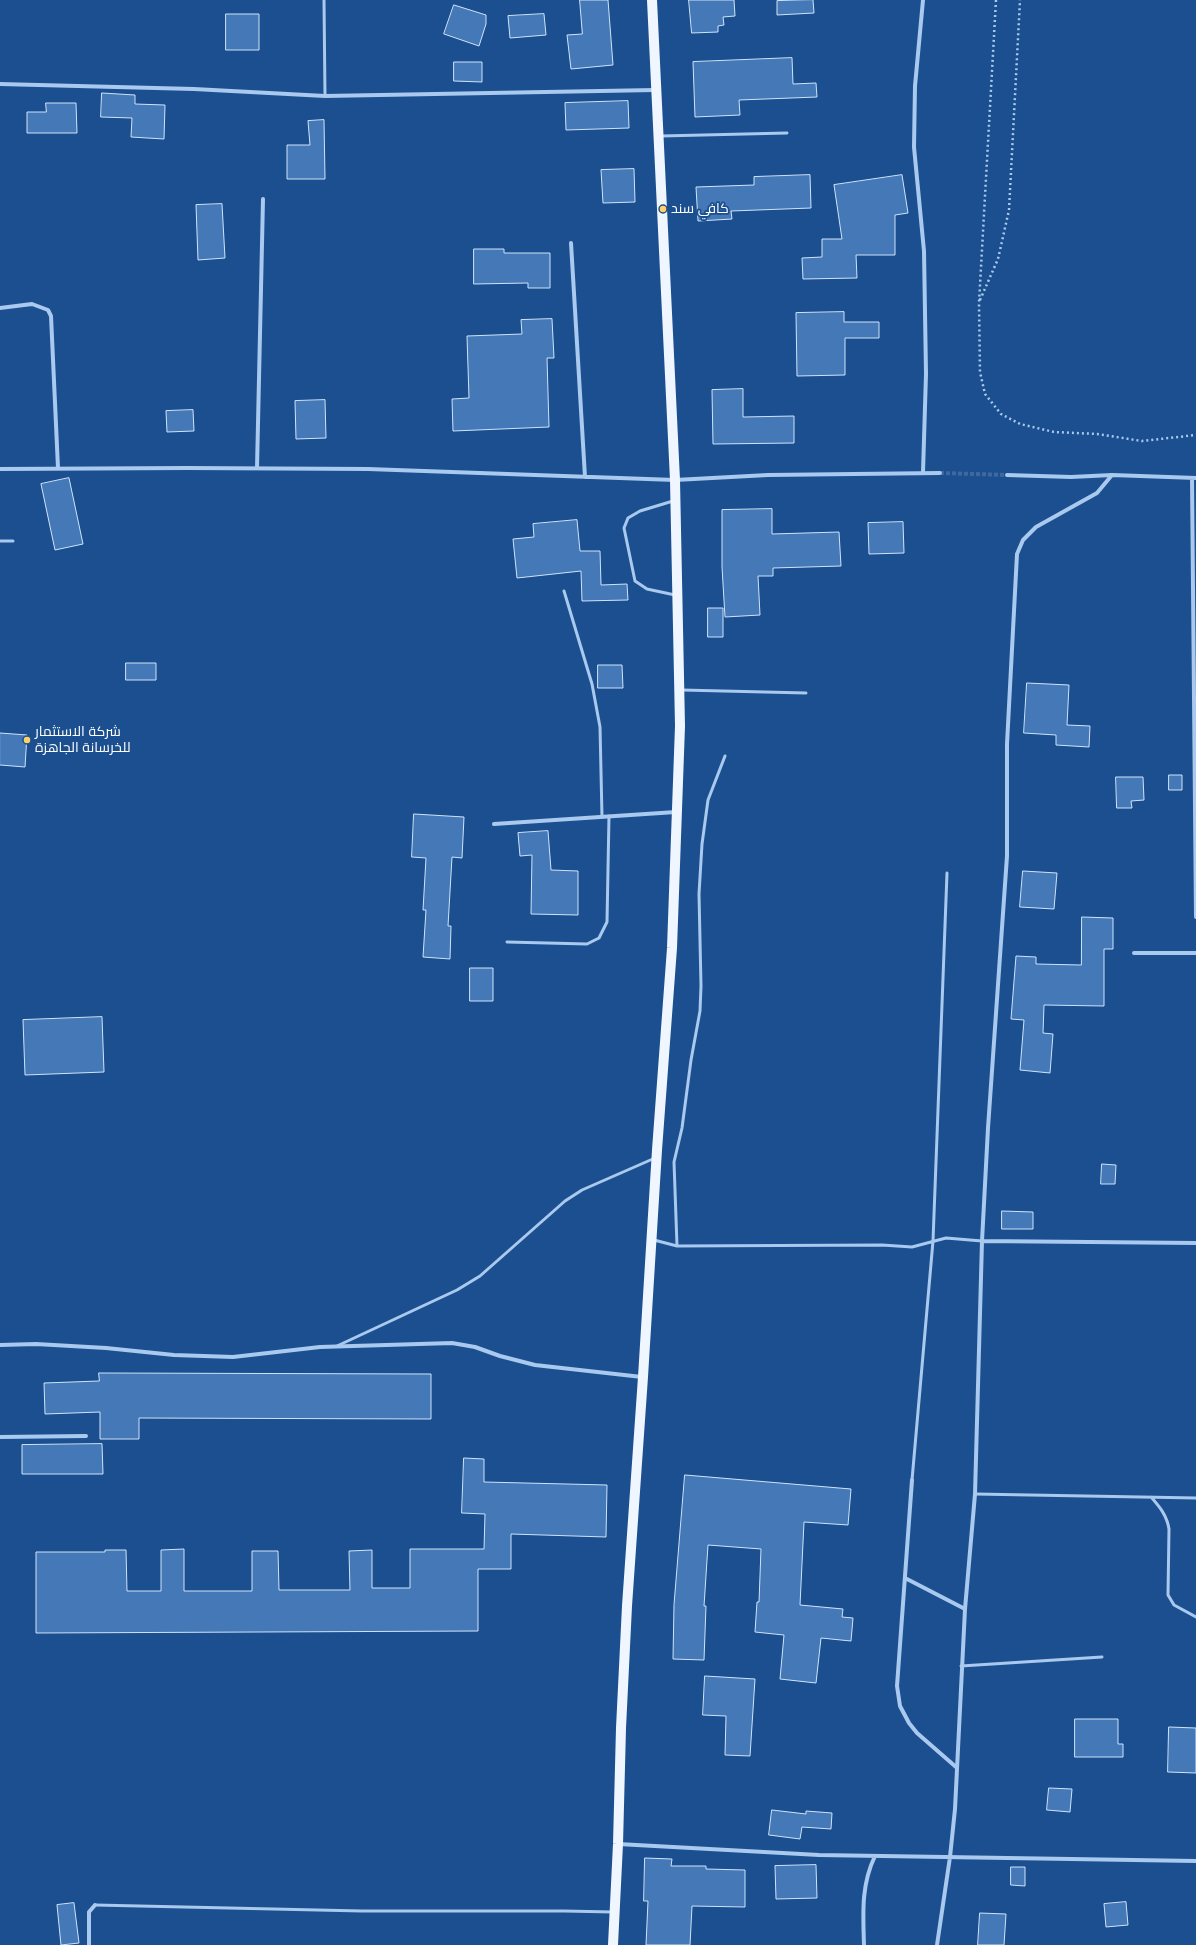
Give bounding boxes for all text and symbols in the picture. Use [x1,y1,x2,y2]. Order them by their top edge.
place label: كافي سند [671,201,729,217]
marker: كافي سند [658,204,668,214]
place label: شركة الاستثمار للخرسانة الجاهزة [35,724,131,756]
marker: شركة الاستثمار للخرسانة الجاهزة [22,735,32,745]

